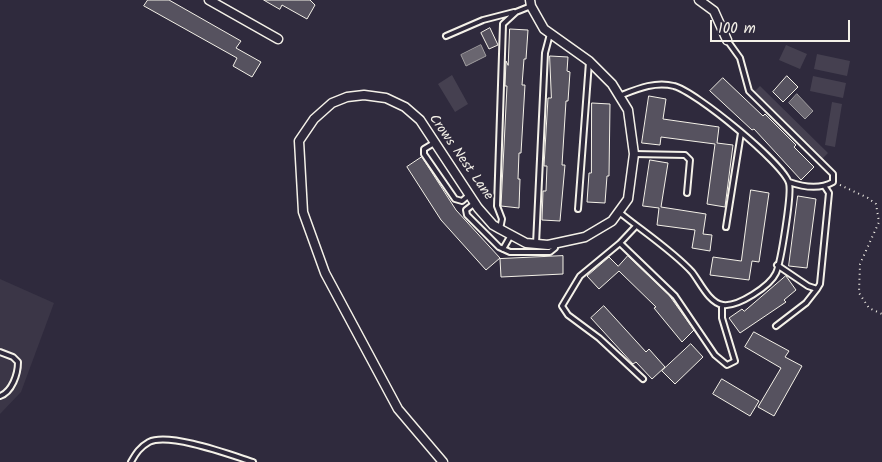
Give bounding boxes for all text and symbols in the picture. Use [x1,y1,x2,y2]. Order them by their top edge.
scale bar [712,10,852,42]
text: 100 m [718,17,756,41]
street label: Crows Nest Lane [424,112,496,204]

